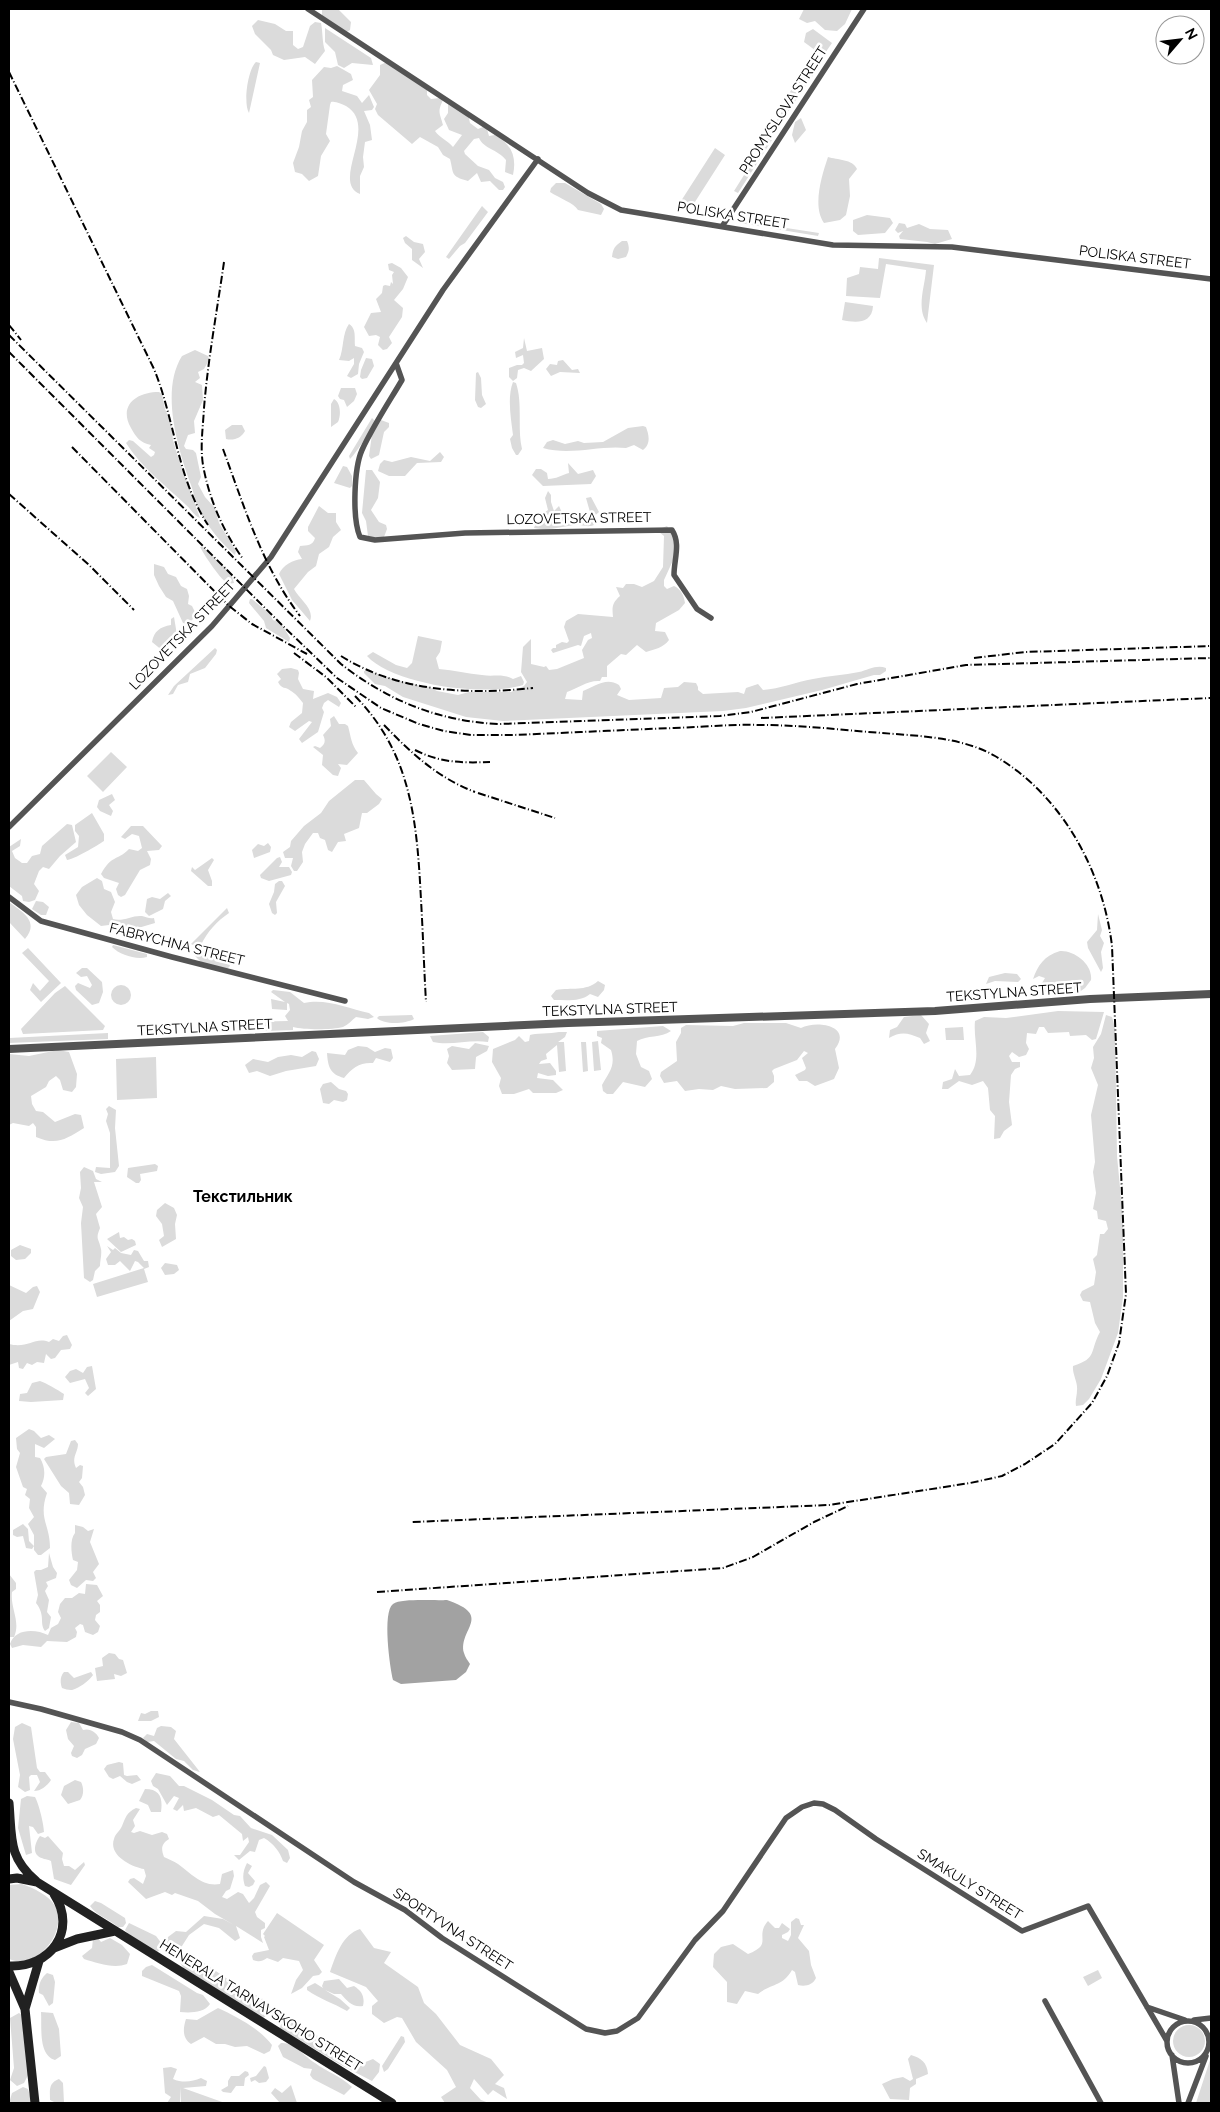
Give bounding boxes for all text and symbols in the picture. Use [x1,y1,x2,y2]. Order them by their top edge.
north arrow [1155,15,1205,65]
text: N [1182,25,1201,42]
street label: PROMYSLOVA STREET [736,43,830,177]
street label: POLISKA STREET [676,198,790,232]
street label: POLISKA STREET [1078,242,1192,272]
street label: LOZOVETSKA STREET [506,509,652,527]
street label: LOZOVETSKA STREET [126,577,238,693]
street label: FABRYCHNA STREET [108,919,247,969]
street label: TEKSTYLNA STREET [946,979,1083,1005]
street label: TEKSTYLNA STREET [542,999,678,1019]
street label: TEKSTYLNA STREET [137,1015,274,1039]
district label: Текстильник [193,1187,293,1206]
street label: SMAKULY STREET [915,1845,1026,1923]
street label: SPORTYVNA STREET [390,1884,516,1974]
street label: HENERALA TARNAVSKOHO STREET [157,1936,366,2074]

